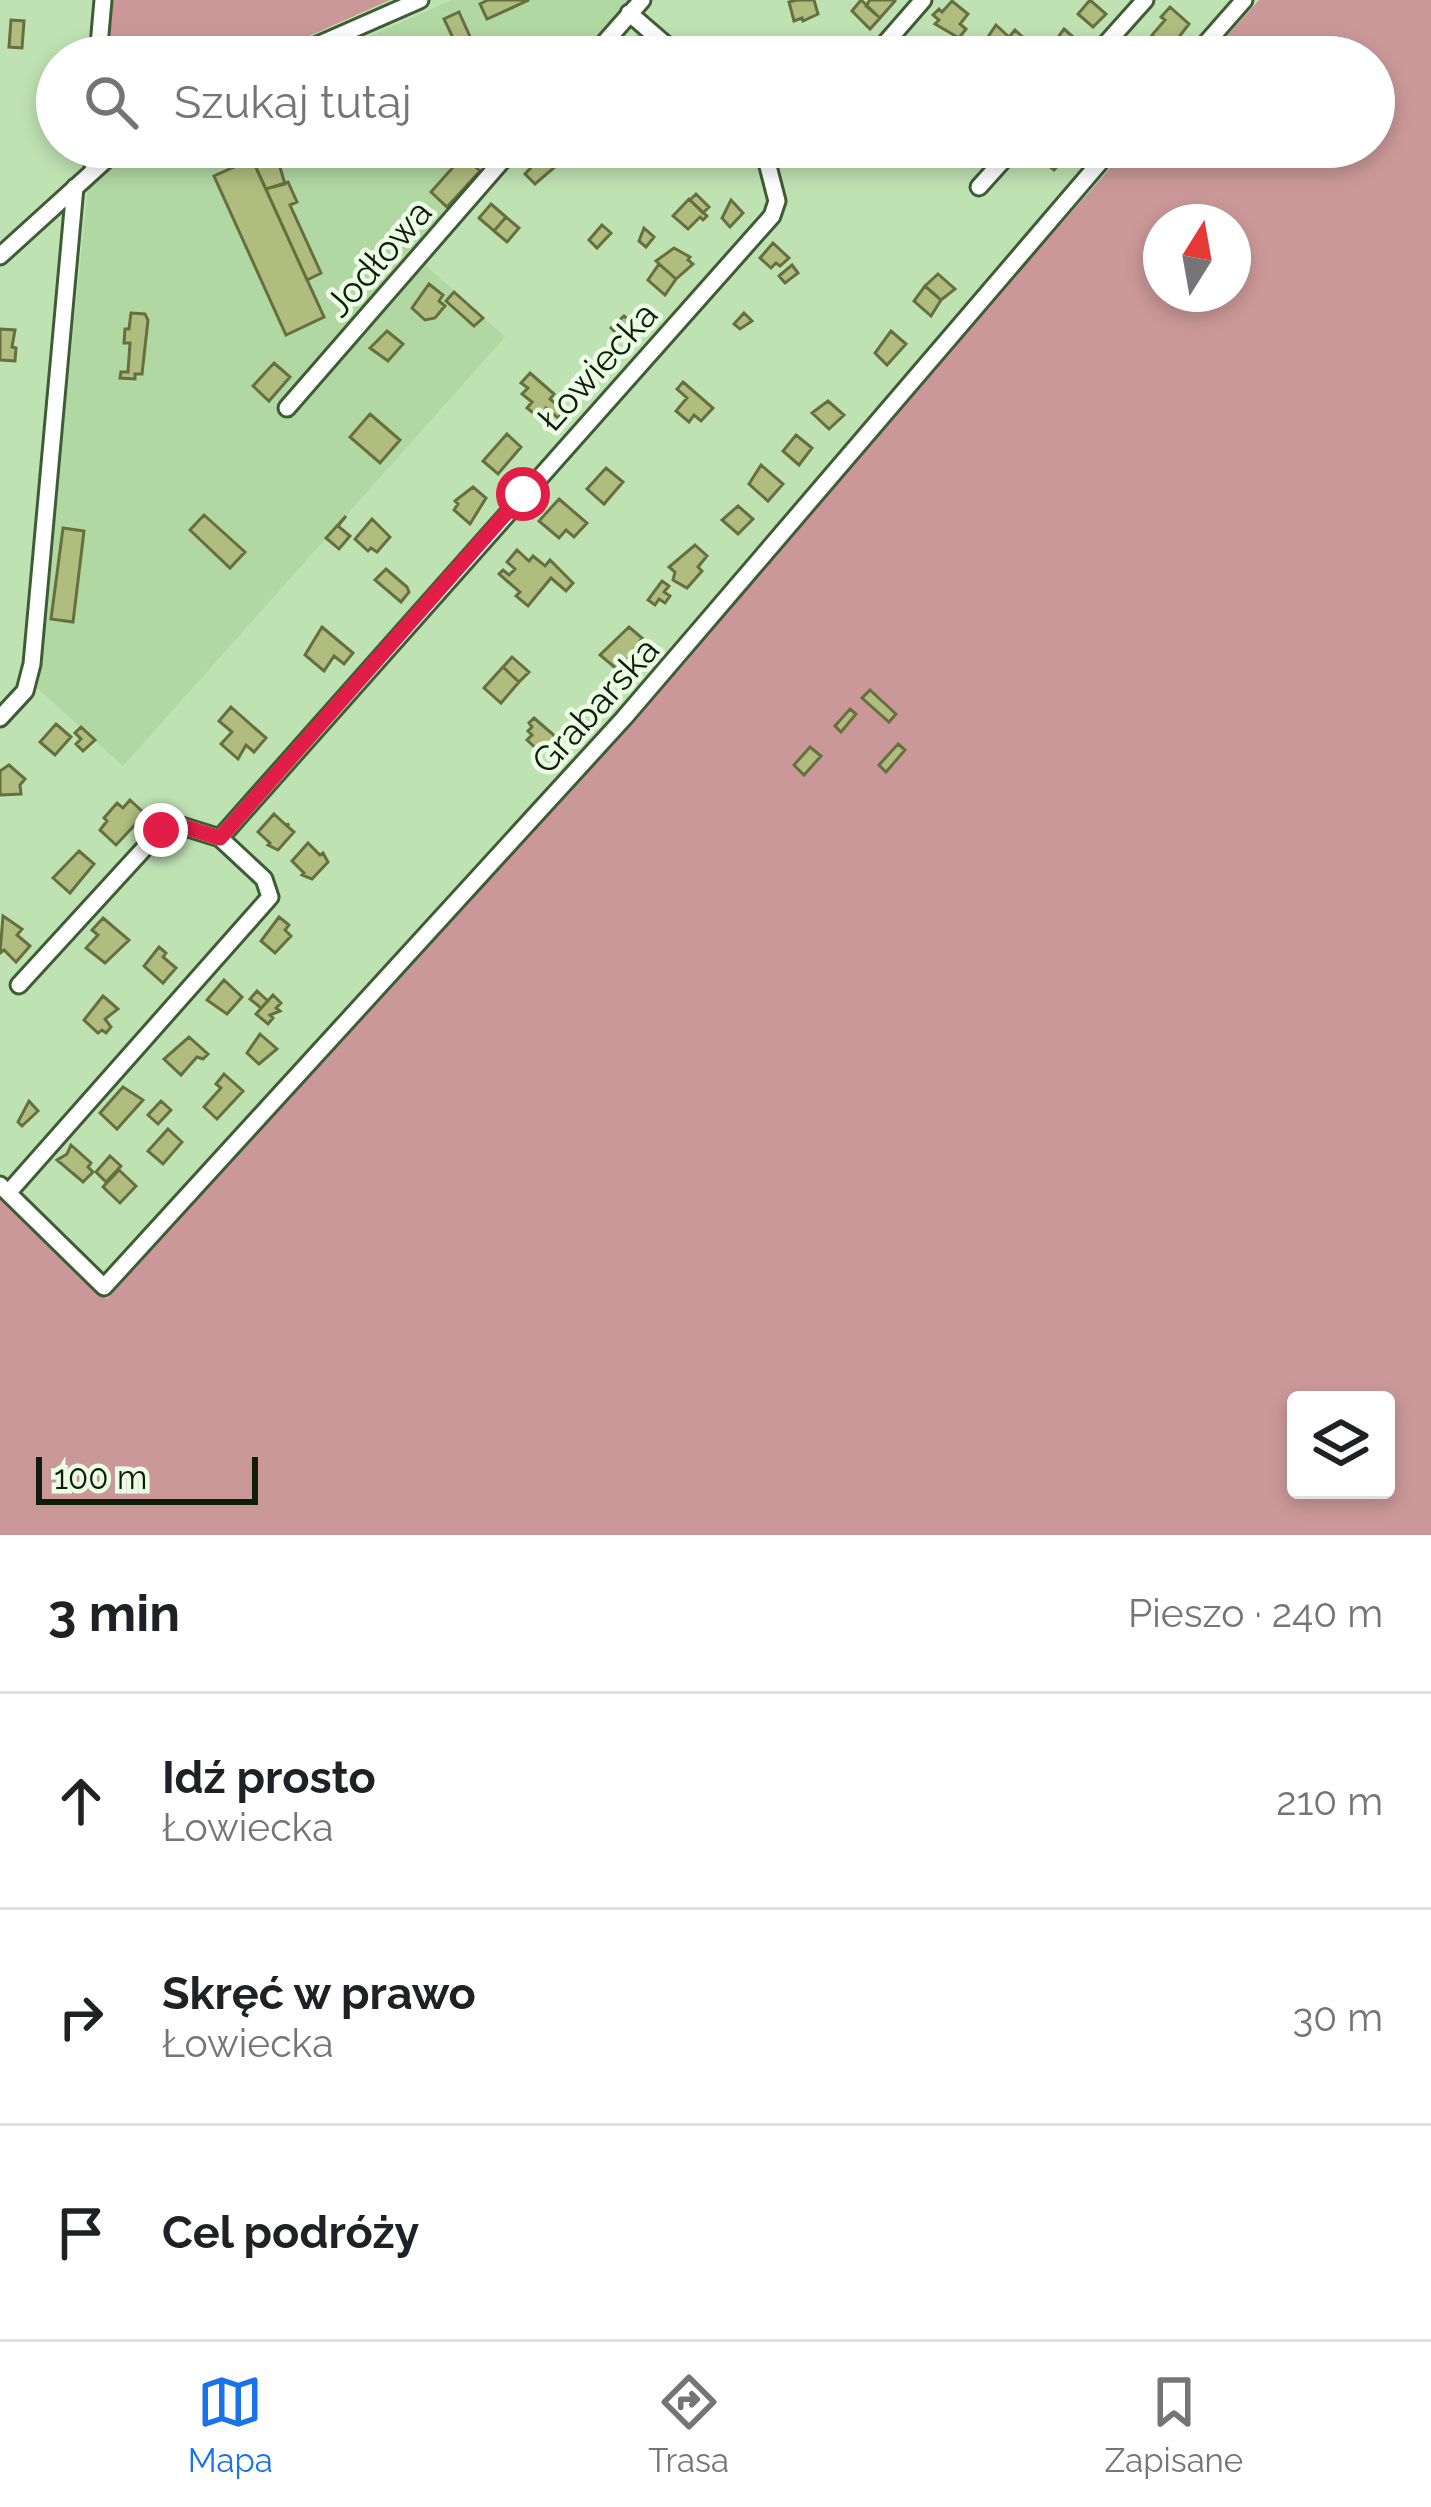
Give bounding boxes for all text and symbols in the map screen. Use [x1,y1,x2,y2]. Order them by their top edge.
search box [36,36,1395,168]
icon: search [78,69,144,135]
text: Szukaj tutaj [174,76,412,129]
street label: Jodłowa [316,191,440,325]
north arrow [1143,204,1251,312]
street label: Łowiecka [528,293,666,439]
route start [496,467,550,521]
street label: Grabarska [523,628,667,782]
route end [134,803,188,857]
map controls [1287,1391,1395,1499]
button: layers [1287,1391,1395,1499]
scale bar [36,1451,258,1504]
text: 100 m [54,1458,147,1497]
text: 3 min [48,1583,180,1643]
text: Pieszo · 240 m [1128,1590,1383,1636]
text: Idź prosto [162,1751,376,1804]
icon: ahead [48,1768,114,1834]
text: 210 m [1276,1778,1383,1824]
text: Łowiecka [162,1804,333,1850]
text: Skręć w prawo [162,1967,476,2020]
icon: right [48,1984,114,2050]
text: 30 m [1293,1994,1383,2040]
text: Łowiecka [162,2020,333,2066]
icon: arrive [48,2200,114,2266]
text: Cel podróży [162,2206,419,2259]
tab: Mapa [188,2369,273,2480]
tab: Trasa [648,2369,729,2480]
tab: Zapisane [1104,2369,1243,2480]

